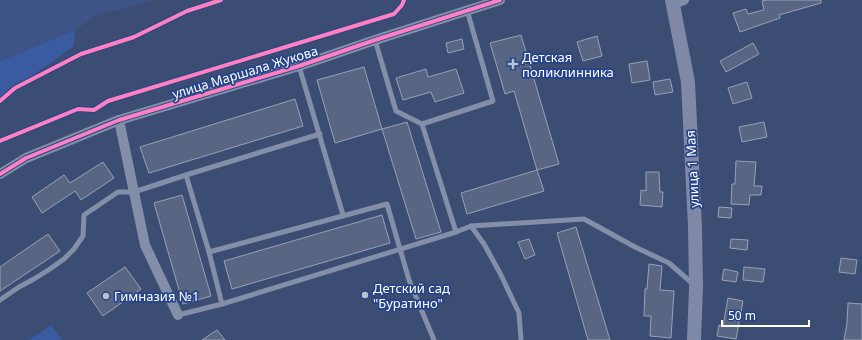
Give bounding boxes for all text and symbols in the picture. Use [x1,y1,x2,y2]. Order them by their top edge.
street label: улица Маршала Жукова [170,41,320,103]
place label: Детская поликлинника [522,48,614,81]
marker: Детская поликлинника [507,58,519,70]
street label: улица 1 Мая [681,130,703,208]
place label: Детский сад "Буратино" [373,279,450,312]
place label: Гимназия №1 [114,287,200,305]
marker: Детский сад "Буратино" [360,290,370,300]
marker: Гимназия №1 [101,291,111,301]
scale bar [722,302,809,328]
text: 50 m [728,307,756,324]

